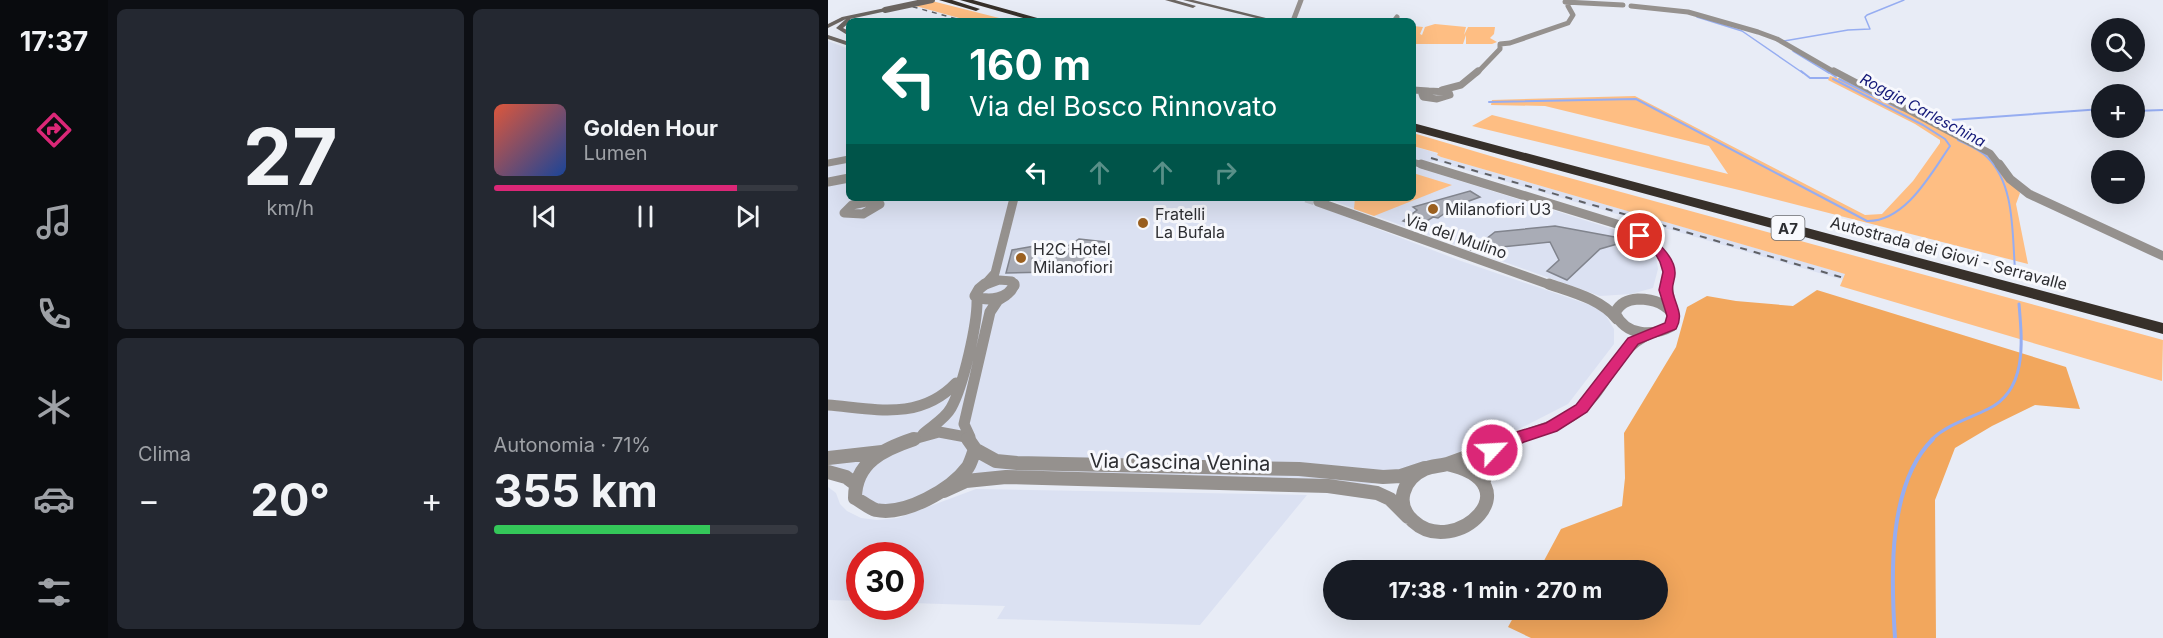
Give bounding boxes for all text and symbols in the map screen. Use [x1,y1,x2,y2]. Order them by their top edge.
map controls [2091,18,2145,204]
button: search [2091,18,2145,72]
text: 17:37 [20,25,88,58]
text: 160 m [969,39,1091,90]
icon: left [870,42,948,120]
water label: Roggia Carleschina [1857,69,1989,151]
button: + [2091,84,2145,138]
text: Via del Bosco Rinnovato [969,90,1277,123]
icon: directions [33,109,75,151]
text: 27 [243,109,338,204]
text: Golden Hour [584,115,718,141]
text: Lumen [584,141,648,165]
button: − [2091,150,2145,204]
icon: left [1020,156,1053,189]
icon: ahead [1083,156,1116,189]
icon: ahead [1146,156,1179,189]
icon: right [1209,156,1242,189]
text: km/h [266,196,314,220]
place label: Milanofiori U3 [1445,199,1551,219]
icon: previous [528,200,561,233]
icon: pause [629,200,662,233]
icon: next [731,200,764,233]
icon: music [33,201,75,243]
marker: Milanofiori U3 [1426,202,1440,216]
place label: Fratelli La Bufala [1155,204,1225,242]
street label: Via del Mulino [1402,209,1510,263]
pin [1614,210,1665,261]
street label: Autostrada dei Giovi - Serravalle [1828,212,2070,294]
marker: Fratelli La Bufala [1136,216,1150,230]
road number: A7 [1772,216,1804,240]
icon: arrive [1623,219,1656,252]
place label: H2C Hotel Milanofiori [1033,239,1113,277]
marker: H2C Hotel Milanofiori [1014,251,1028,265]
icon: phone [33,293,75,335]
icon: climate [33,386,75,428]
position arrow [1460,418,1524,482]
text: Autonomia · 71% [494,433,651,457]
text: Clima [138,442,191,466]
street label: Via Cascina Venina [1089,448,1271,476]
text: 355 km [494,463,658,518]
text: 20° [251,472,330,527]
icon: car [33,478,75,520]
text: − [138,480,160,520]
text: + [421,480,443,520]
speed limit sign: 30 [846,542,924,620]
icon: filters [33,571,75,613]
text: 17:38 · 1 min · 270 m [1389,577,1602,603]

